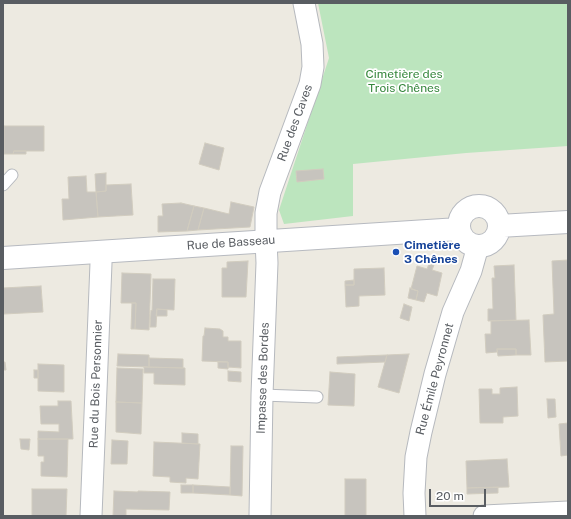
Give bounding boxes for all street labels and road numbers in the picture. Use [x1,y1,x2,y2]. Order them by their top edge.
street label: Rue des Caves [274,82,316,164]
street label: Rue de Basseau [186,233,276,253]
street label: Rue du Bois Personnier [87,319,105,449]
street label: Rue Émile Peyronnet [413,321,457,437]
street label: Impasse des Bordes [254,322,272,434]

